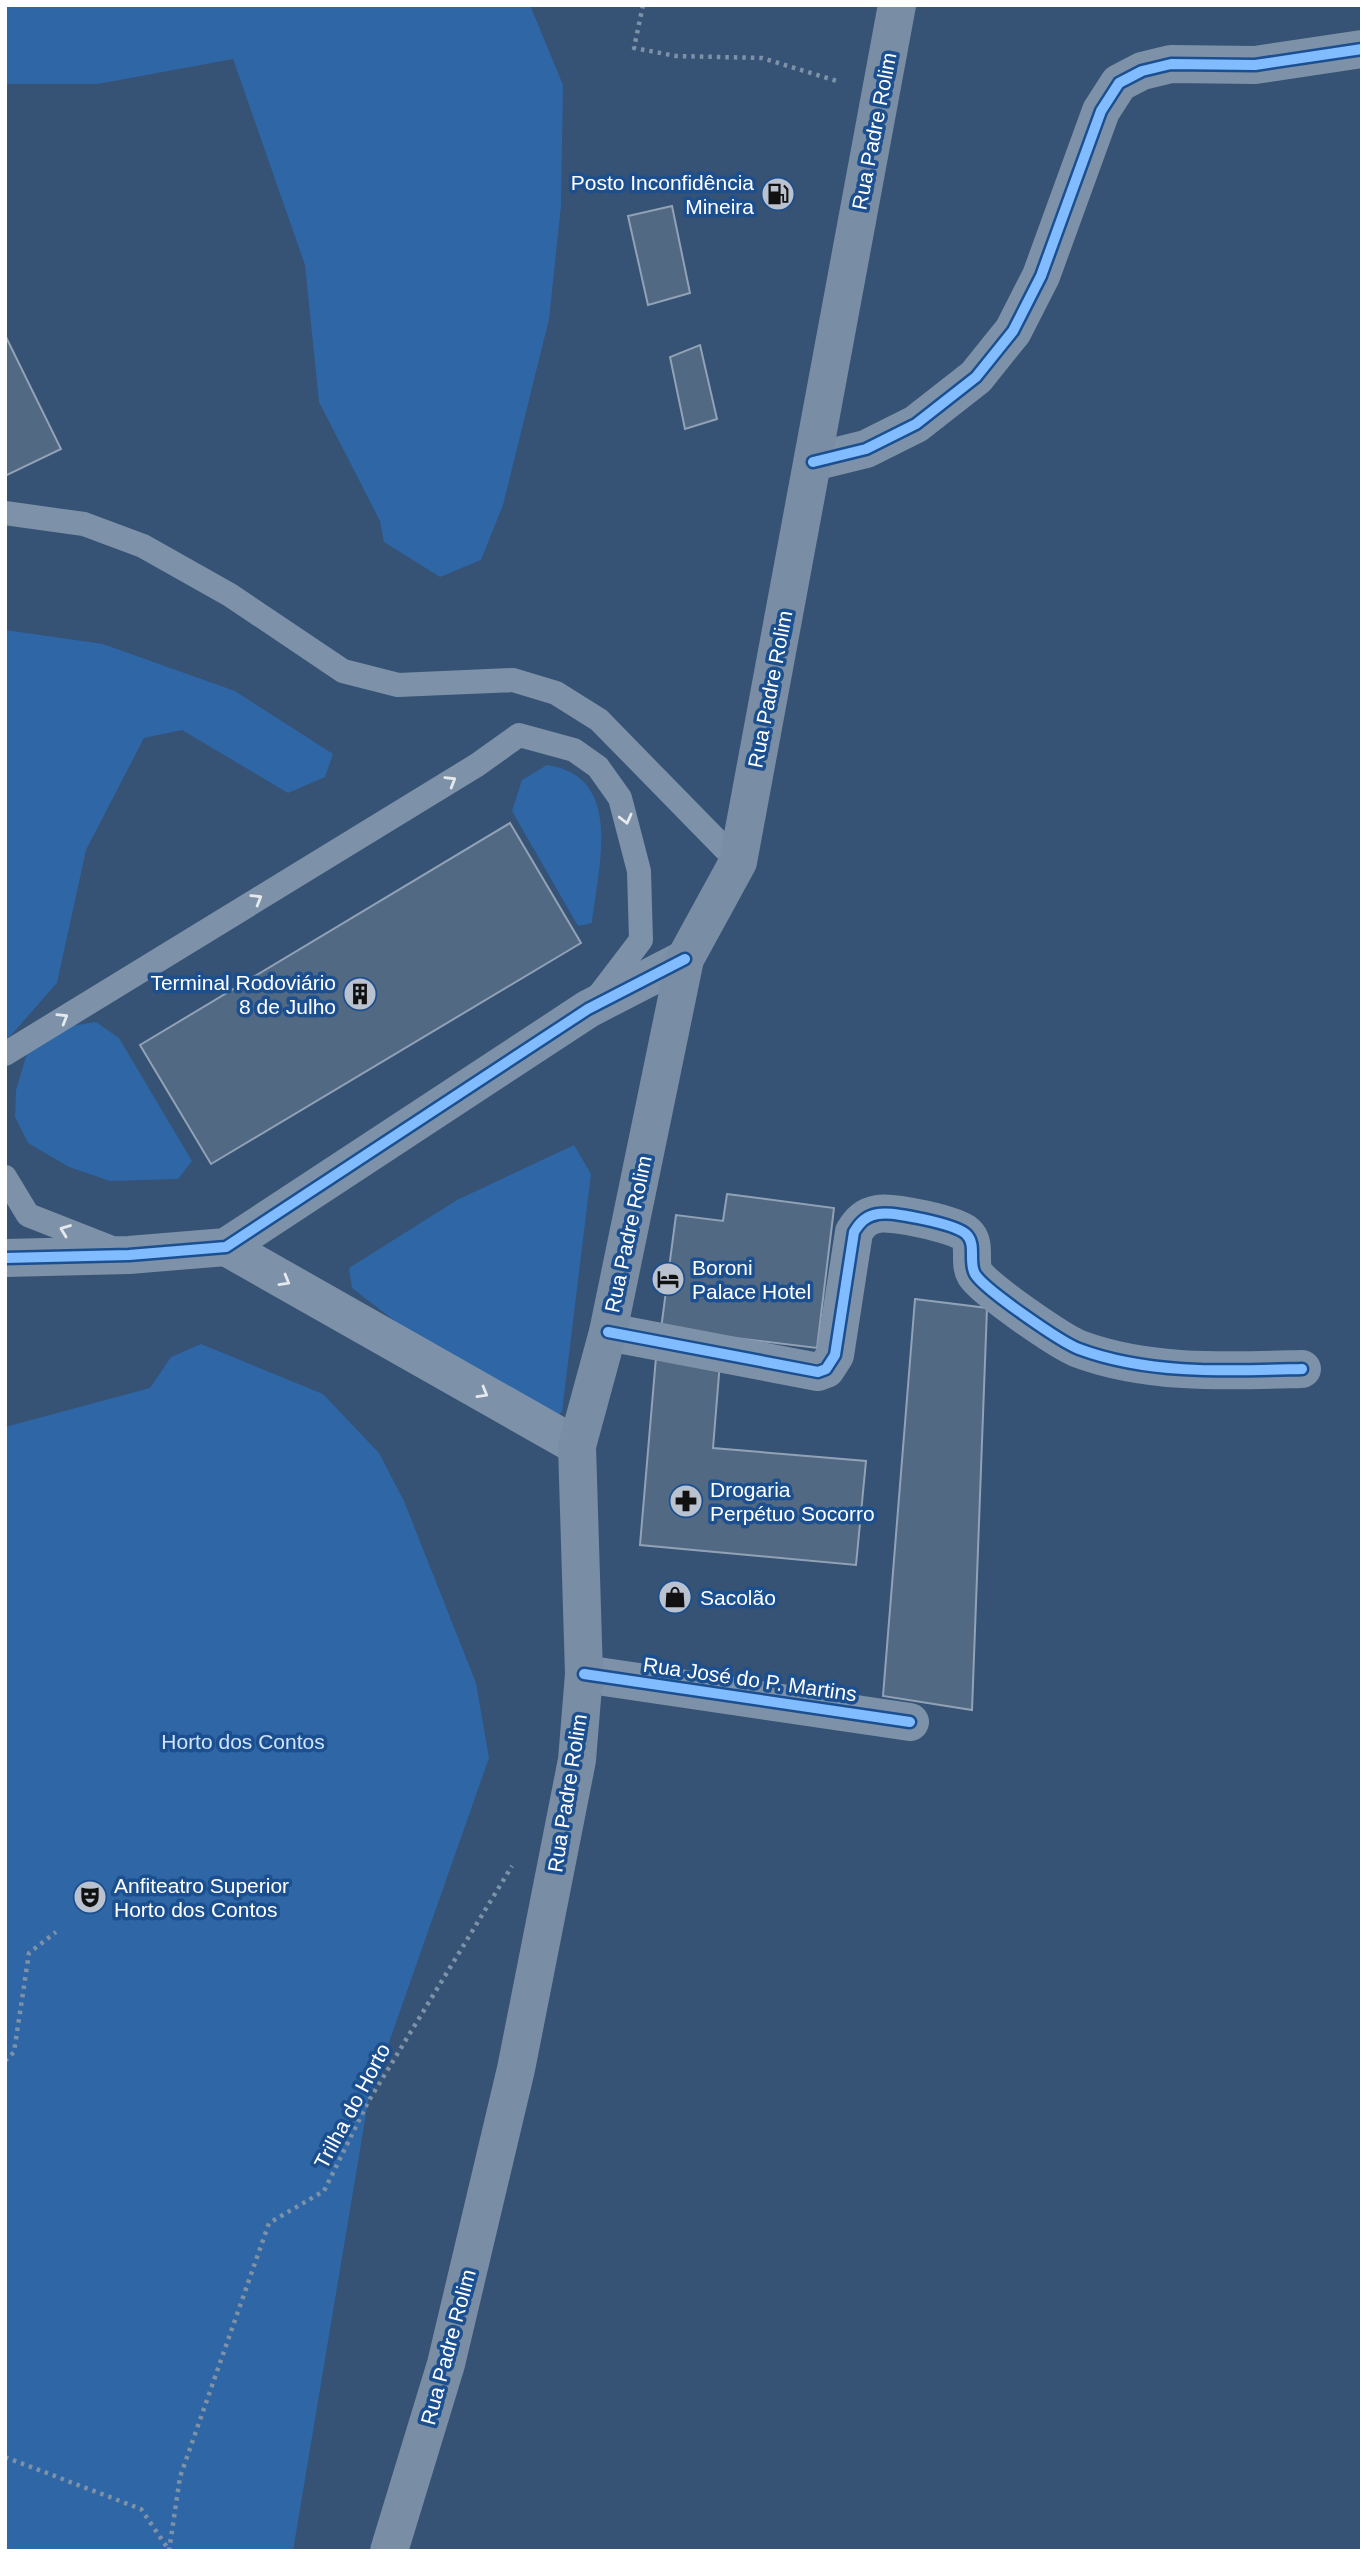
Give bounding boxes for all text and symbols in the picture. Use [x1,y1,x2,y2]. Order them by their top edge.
street label: Rua Padre Rolim [847,50,901,212]
place label: Posto Inconfidência Mineira [571,171,754,218]
fuel station icon: Posto Inconfidência Mineira [759,175,797,213]
street label: Rua Padre Rolim [743,608,797,770]
one-way arrow [444,776,457,789]
one-way arrow [618,813,632,825]
one-way arrow [250,895,263,908]
place label: Terminal Rodoviário 8 de Julho [150,971,336,1018]
building icon: Terminal Rodoviário 8 de Julho [341,975,379,1013]
one-way arrow [56,1013,69,1026]
street label: Rua Padre Rolim [600,1153,656,1315]
one-way arrow [60,1224,72,1238]
place label: Boroni Palace Hotel [692,1256,811,1303]
hotel icon: Boroni Palace Hotel [649,1260,687,1298]
one-way arrow [278,1273,291,1286]
one-way arrow [476,1385,489,1398]
place label: Drogaria Perpétuo Socorro [710,1478,875,1525]
pharmacy icon: Drogaria Perpétuo Socorro [667,1482,705,1520]
shop icon: Sacolão [656,1578,694,1616]
place label: Sacolão [700,1586,776,1609]
street label: Rua José do P. Martins [642,1653,858,1705]
street label: Rua Padre Rolim [543,1712,591,1874]
park label: Horto dos Contos [161,1730,325,1753]
place label: Anfiteatro Superior Horto dos Contos [114,1874,289,1921]
theatre icon: Anfiteatro Superior Horto dos Contos [71,1878,109,1916]
street label: Trilha do Horto [309,2040,395,2172]
street label: Rua Padre Rolim [416,2267,480,2427]

